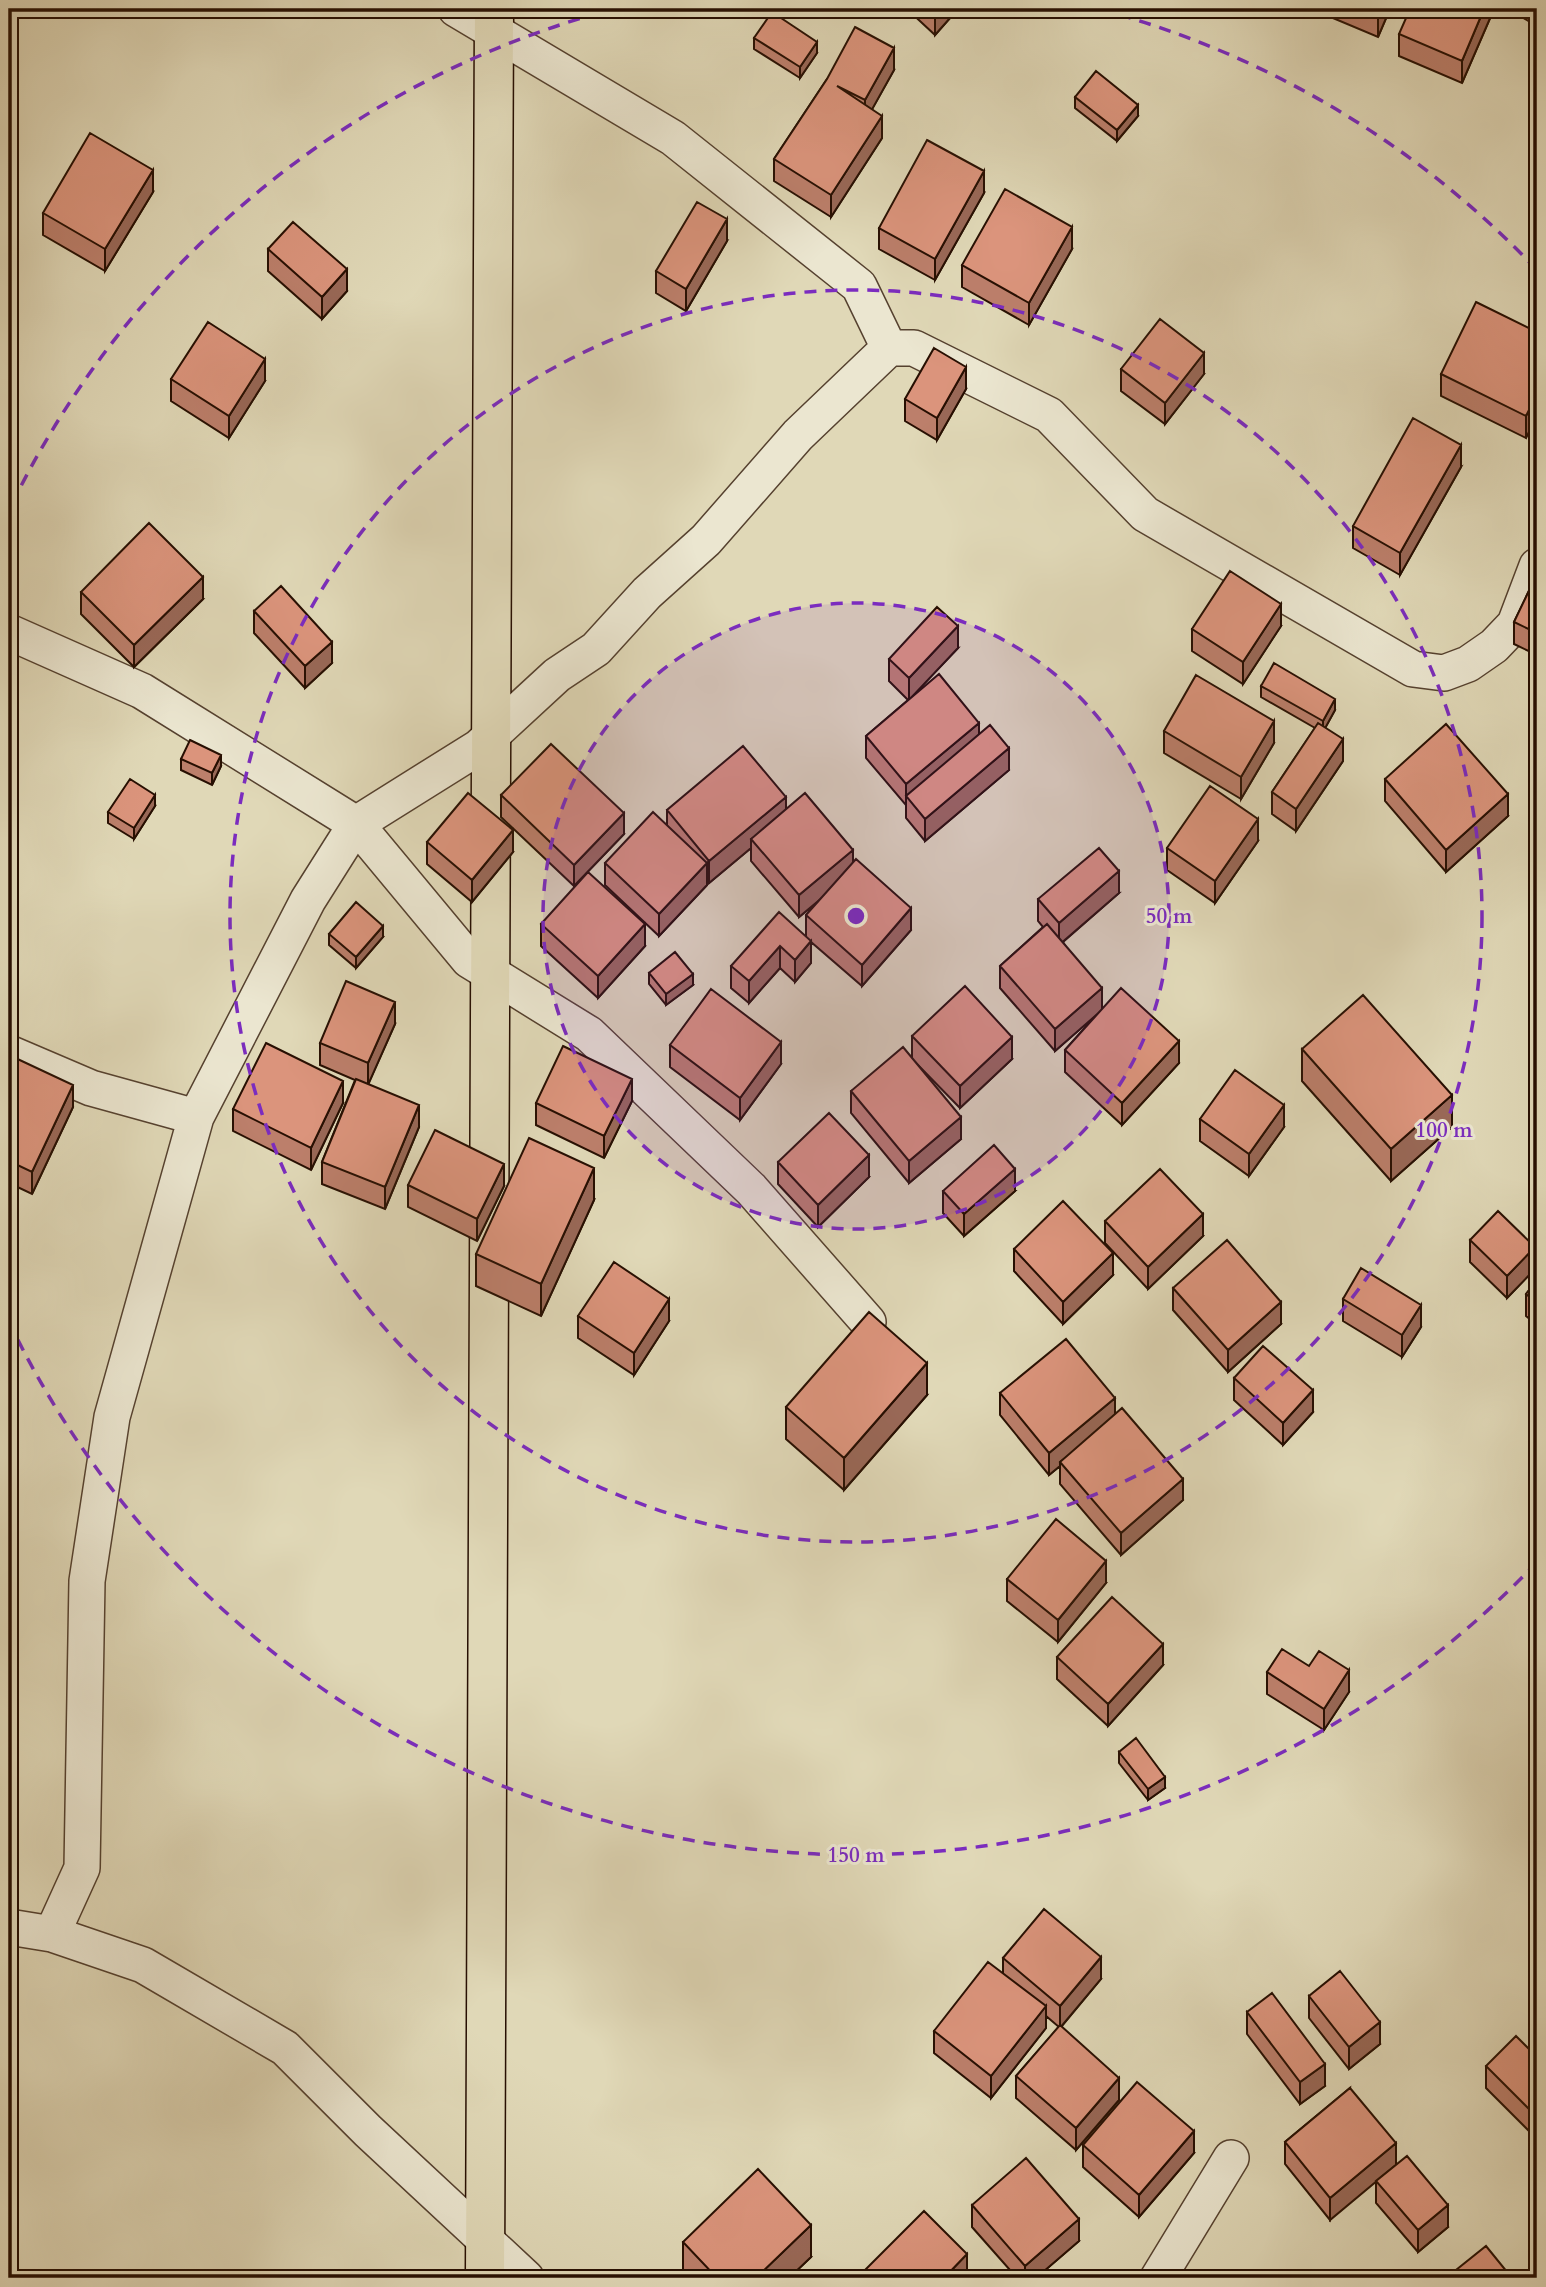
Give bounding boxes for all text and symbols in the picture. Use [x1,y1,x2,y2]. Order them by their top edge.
text: 50 m [1146,902,1193,931]
centre of rings [844,904,868,928]
text: 100 m [1415,1116,1473,1145]
text: 150 m [827,1841,885,1870]

